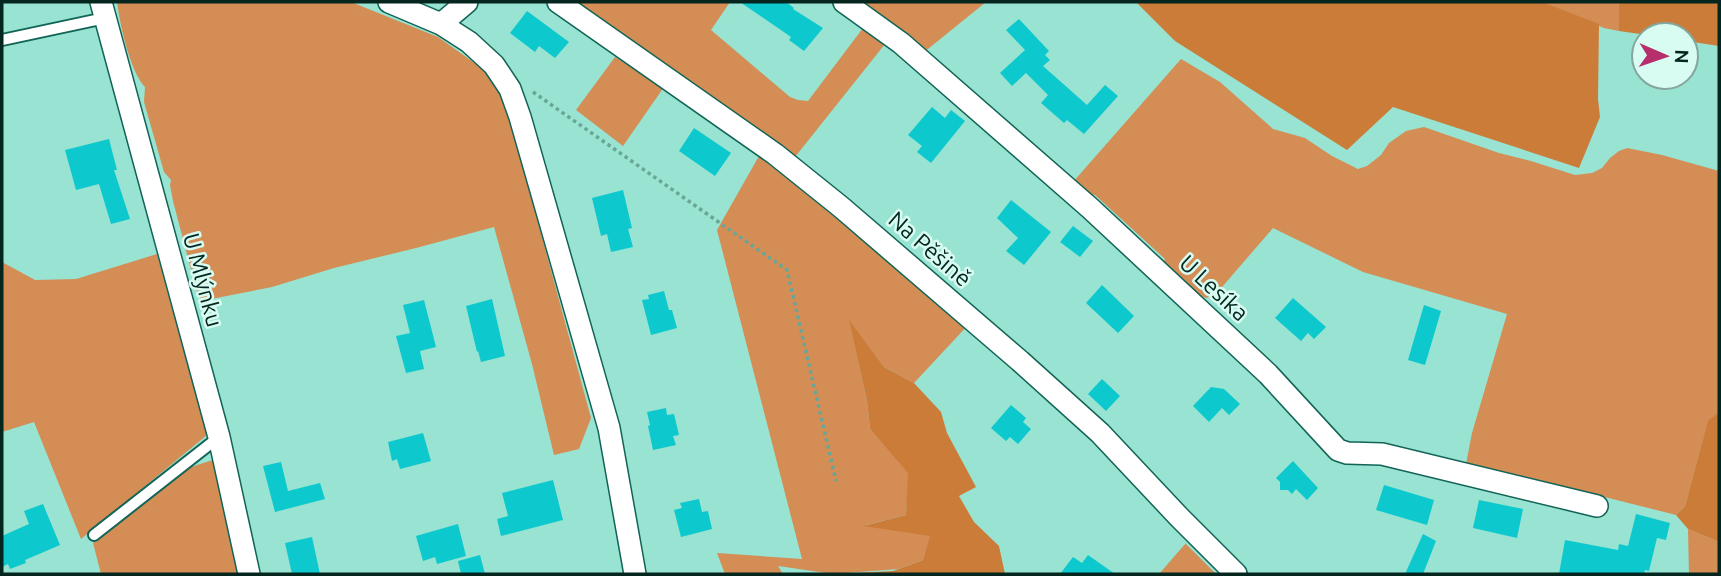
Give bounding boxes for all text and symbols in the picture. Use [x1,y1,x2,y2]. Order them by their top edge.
north arrow [1630,21,1700,91]
text: N [1671,49,1693,64]
street label: Na Pěšině [884,206,977,291]
street label: U Mlýnku [179,230,228,329]
street label: U Lesíka [1175,250,1254,326]

